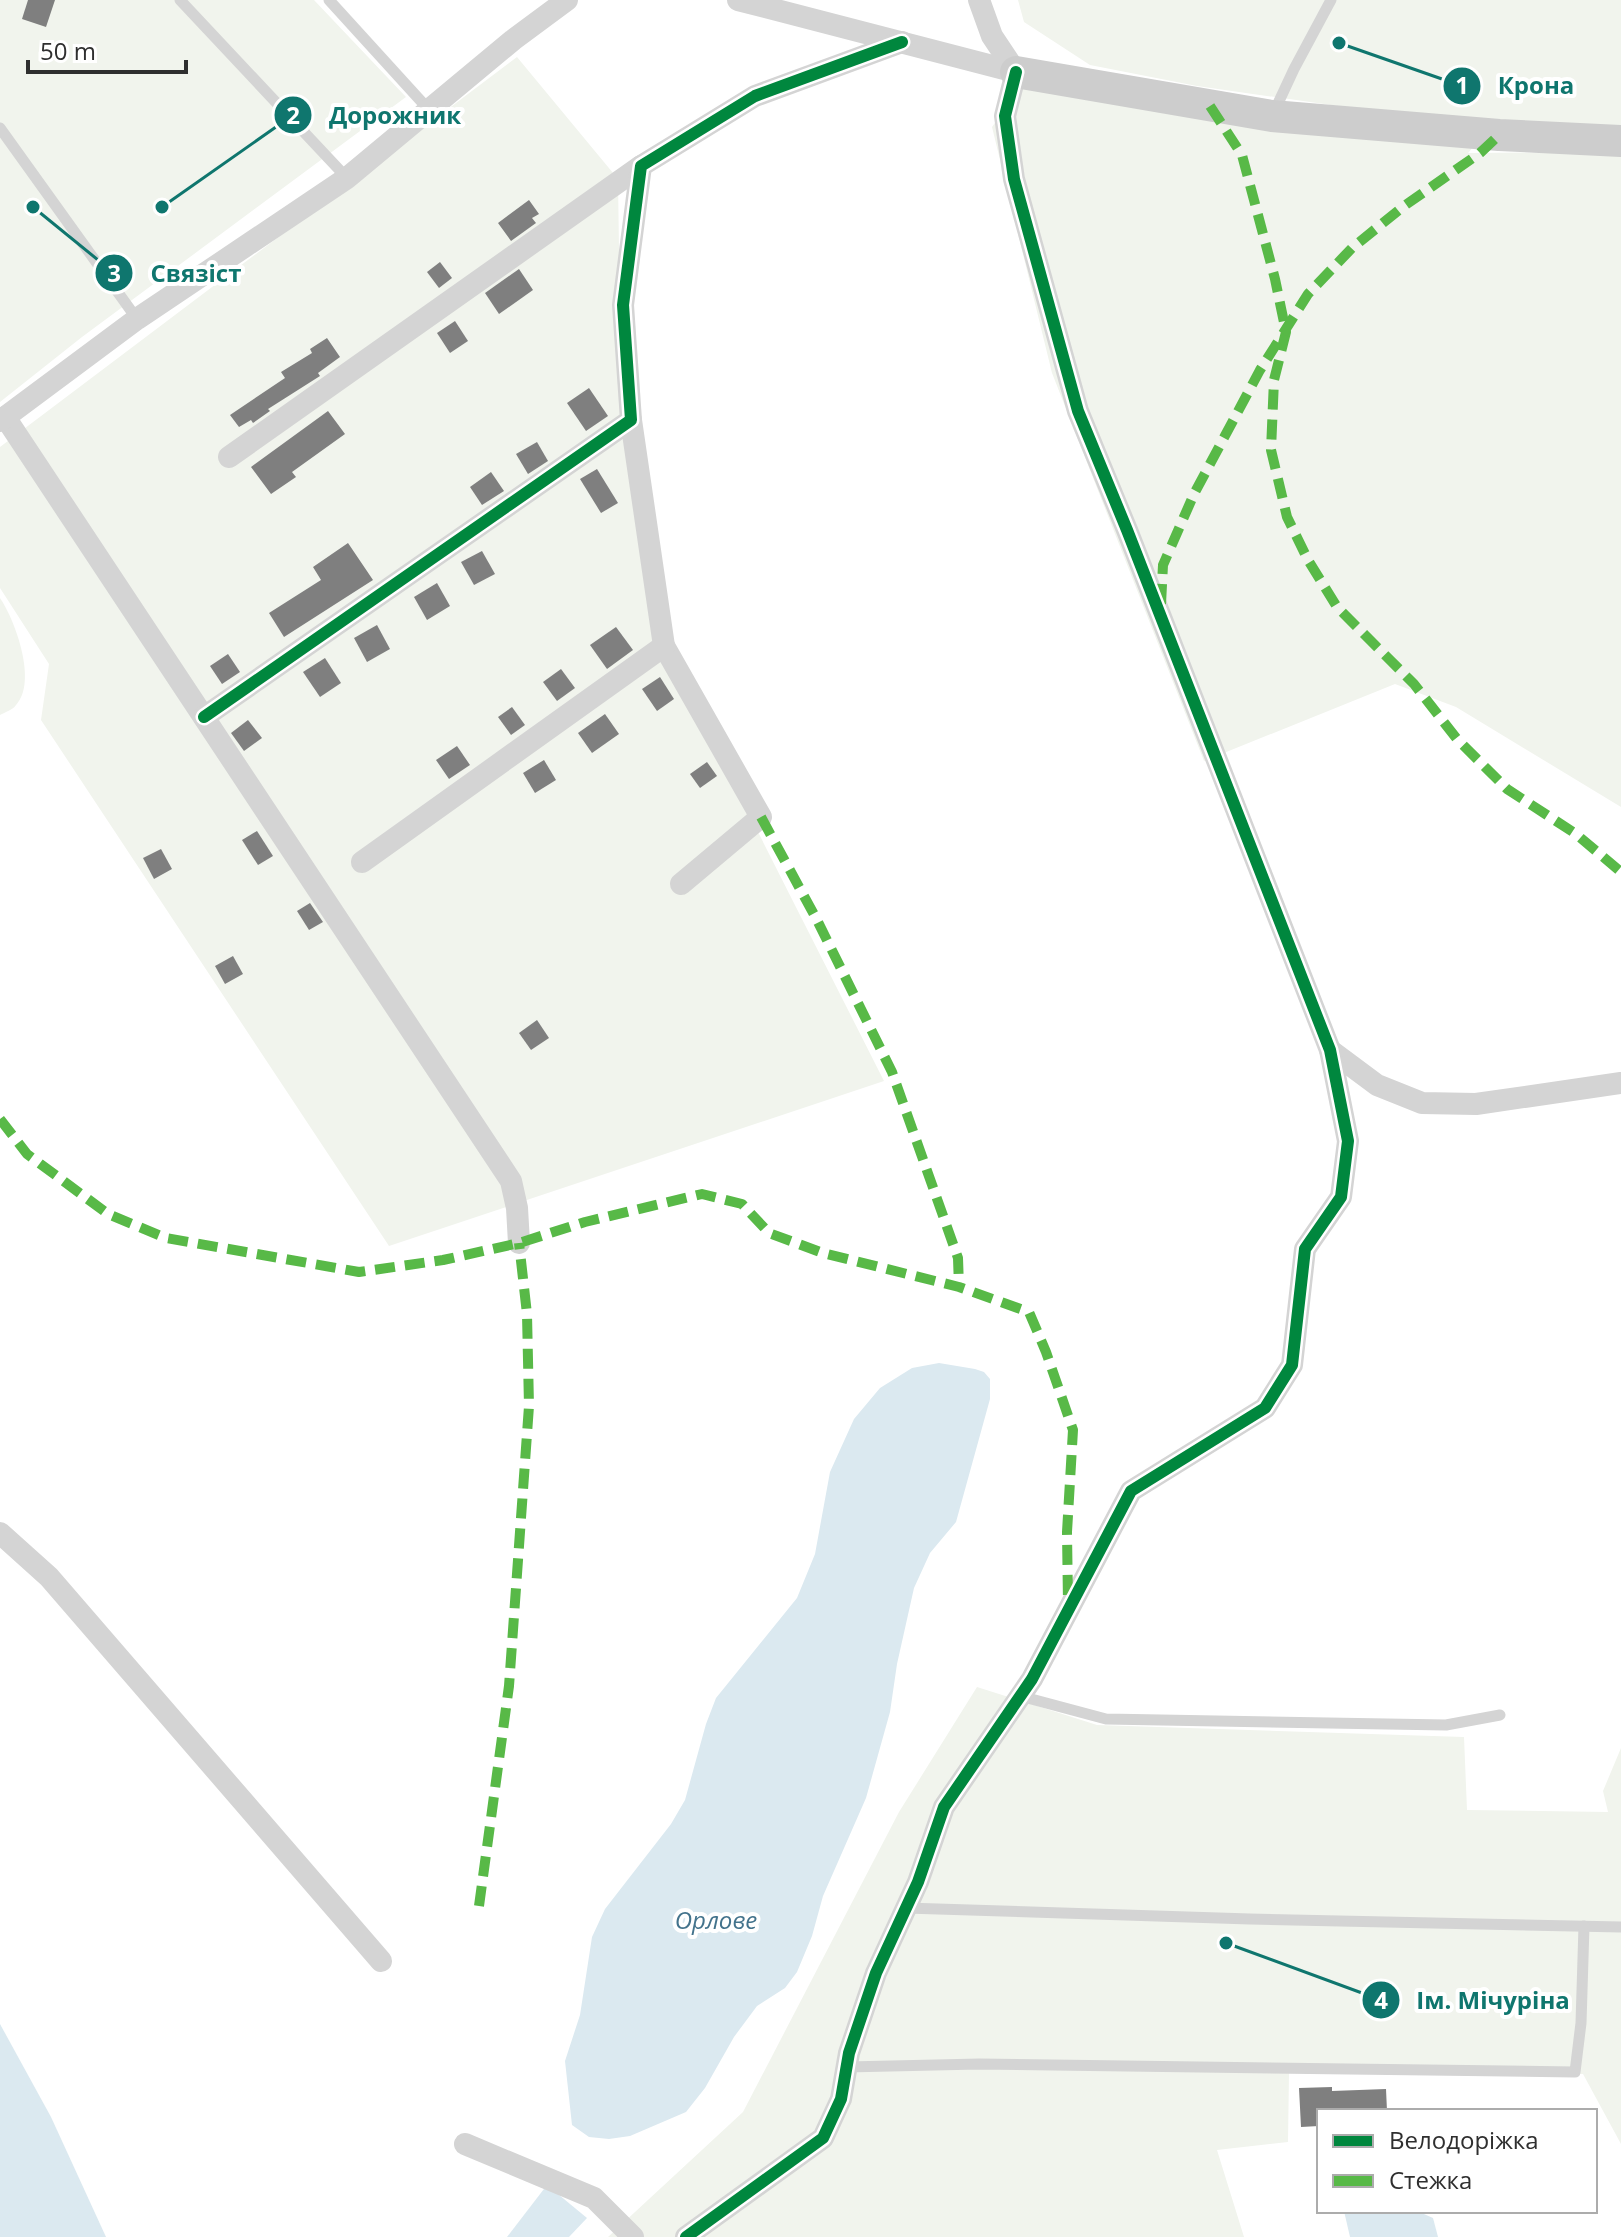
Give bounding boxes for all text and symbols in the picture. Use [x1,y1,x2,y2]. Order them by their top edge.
scale bar [28,24,186,74]
text: 50 m [40,34,96,67]
callout: Крона [1442,62,1591,110]
text: 1 [1455,68,1469,101]
text: Крона [1498,68,1574,101]
callout: Дорожник [273,91,477,139]
text: 2 [286,98,300,131]
text: Дорожник [329,98,461,131]
callout: Связіст [94,249,257,297]
text: 3 [107,256,121,289]
text: Связіст [151,256,241,289]
water label: Орлове [675,1903,757,1936]
callout: Ім. Мічуріна [1361,1976,1586,2024]
text: 4 [1374,1983,1388,2016]
text: Ім. Мічуріна [1416,1983,1570,2016]
legend [1317,2109,1597,2213]
text: Велодоріжка [1389,2123,1539,2156]
text: Стежка [1389,2163,1472,2196]

